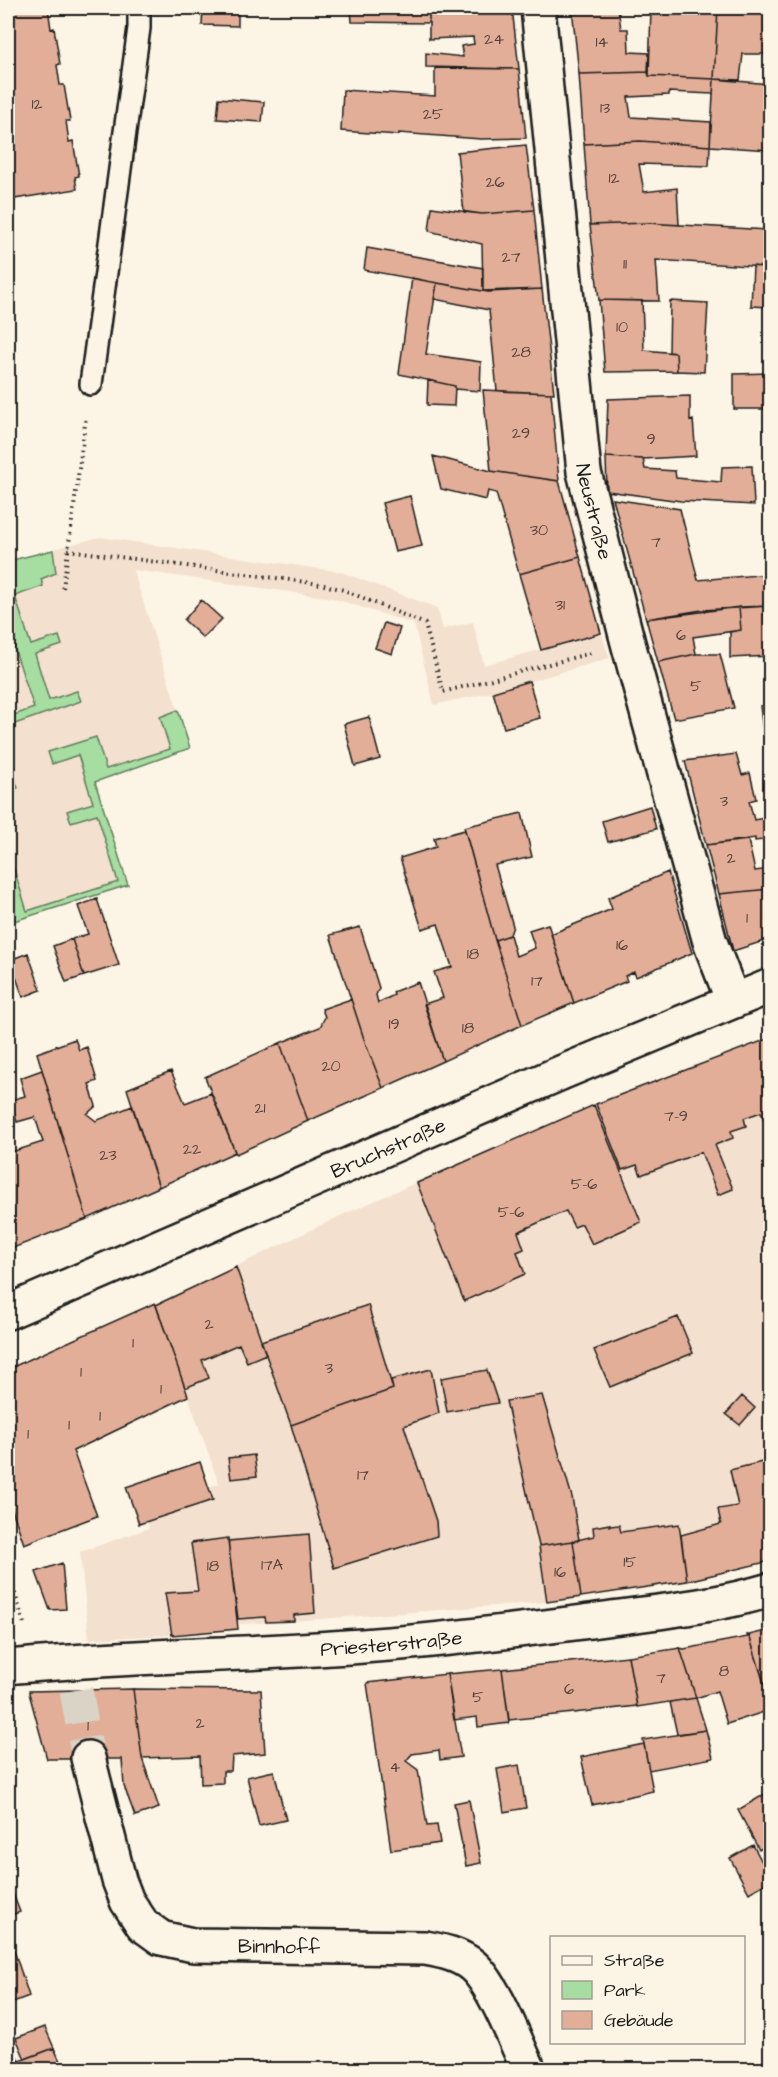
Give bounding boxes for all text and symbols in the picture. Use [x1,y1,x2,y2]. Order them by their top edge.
house number: 24 [484,28,504,50]
house number: 14 [596,31,609,53]
house number: 12 [31,93,43,115]
house number: 13 [600,97,610,119]
house number: 25 [423,103,444,125]
house number: 12 [608,167,620,189]
house number: 26 [485,171,505,193]
house number: 27 [502,246,521,268]
house number: 11 [623,253,627,275]
house number: 10 [616,316,628,338]
house number: 28 [511,341,531,363]
house number: 29 [512,422,530,444]
house number: 9 [646,428,656,450]
street label: Neustraße [568,463,619,563]
house number: 30 [530,519,548,541]
house number: 7 [651,531,661,553]
house number: 31 [555,594,565,616]
house number: 6 [676,624,686,646]
house number: 5 [690,675,702,697]
house number: 3 [720,790,728,812]
house number: 2 [726,847,736,869]
house number: 1 [746,907,748,929]
house number: 16 [616,934,628,956]
house number: 18 [467,943,479,965]
house number: 17 [531,970,543,992]
house number: 19 [388,1013,400,1035]
house number: 18 [462,1017,474,1039]
house number: 20 [321,1055,341,1077]
house number: 21 [254,1097,266,1119]
house number: 7-9 [664,1105,688,1127]
street label: Bruchstraße [327,1111,450,1186]
house number: 22 [183,1138,201,1160]
house number: 23 [99,1144,117,1166]
house number: 5-6 [571,1173,597,1195]
house number: 5-6 [498,1201,524,1223]
house number: 2 [204,1313,214,1335]
house number: 1 [132,1332,134,1354]
house number: 3 [325,1357,333,1379]
house number: 1 [80,1361,82,1383]
house number: 1 [160,1378,162,1400]
house number: 1 [99,1405,101,1427]
house number: 1 [68,1414,70,1436]
house number: 1 [27,1423,29,1445]
house number: 17 [357,1464,369,1486]
house number: 15 [623,1551,637,1573]
house number: 17A [261,1554,283,1576]
house number: 18 [207,1555,219,1577]
house number: 16 [554,1561,566,1583]
street label: Priesterstraße [320,1624,464,1664]
house number: 8 [719,1660,729,1682]
house number: 7 [656,1667,666,1689]
house number: 6 [564,1678,574,1700]
house number: 5 [472,1686,484,1708]
house number: 2 [195,1712,205,1734]
house number: 1 [87,1715,89,1737]
house number: 4 [390,1756,401,1778]
street label: Binnhoff [238,1933,320,1962]
legend [550,1936,745,2044]
text: Straße [604,1948,665,1973]
text: Park [604,1978,646,2003]
text: Gebäude [604,2008,674,2033]

